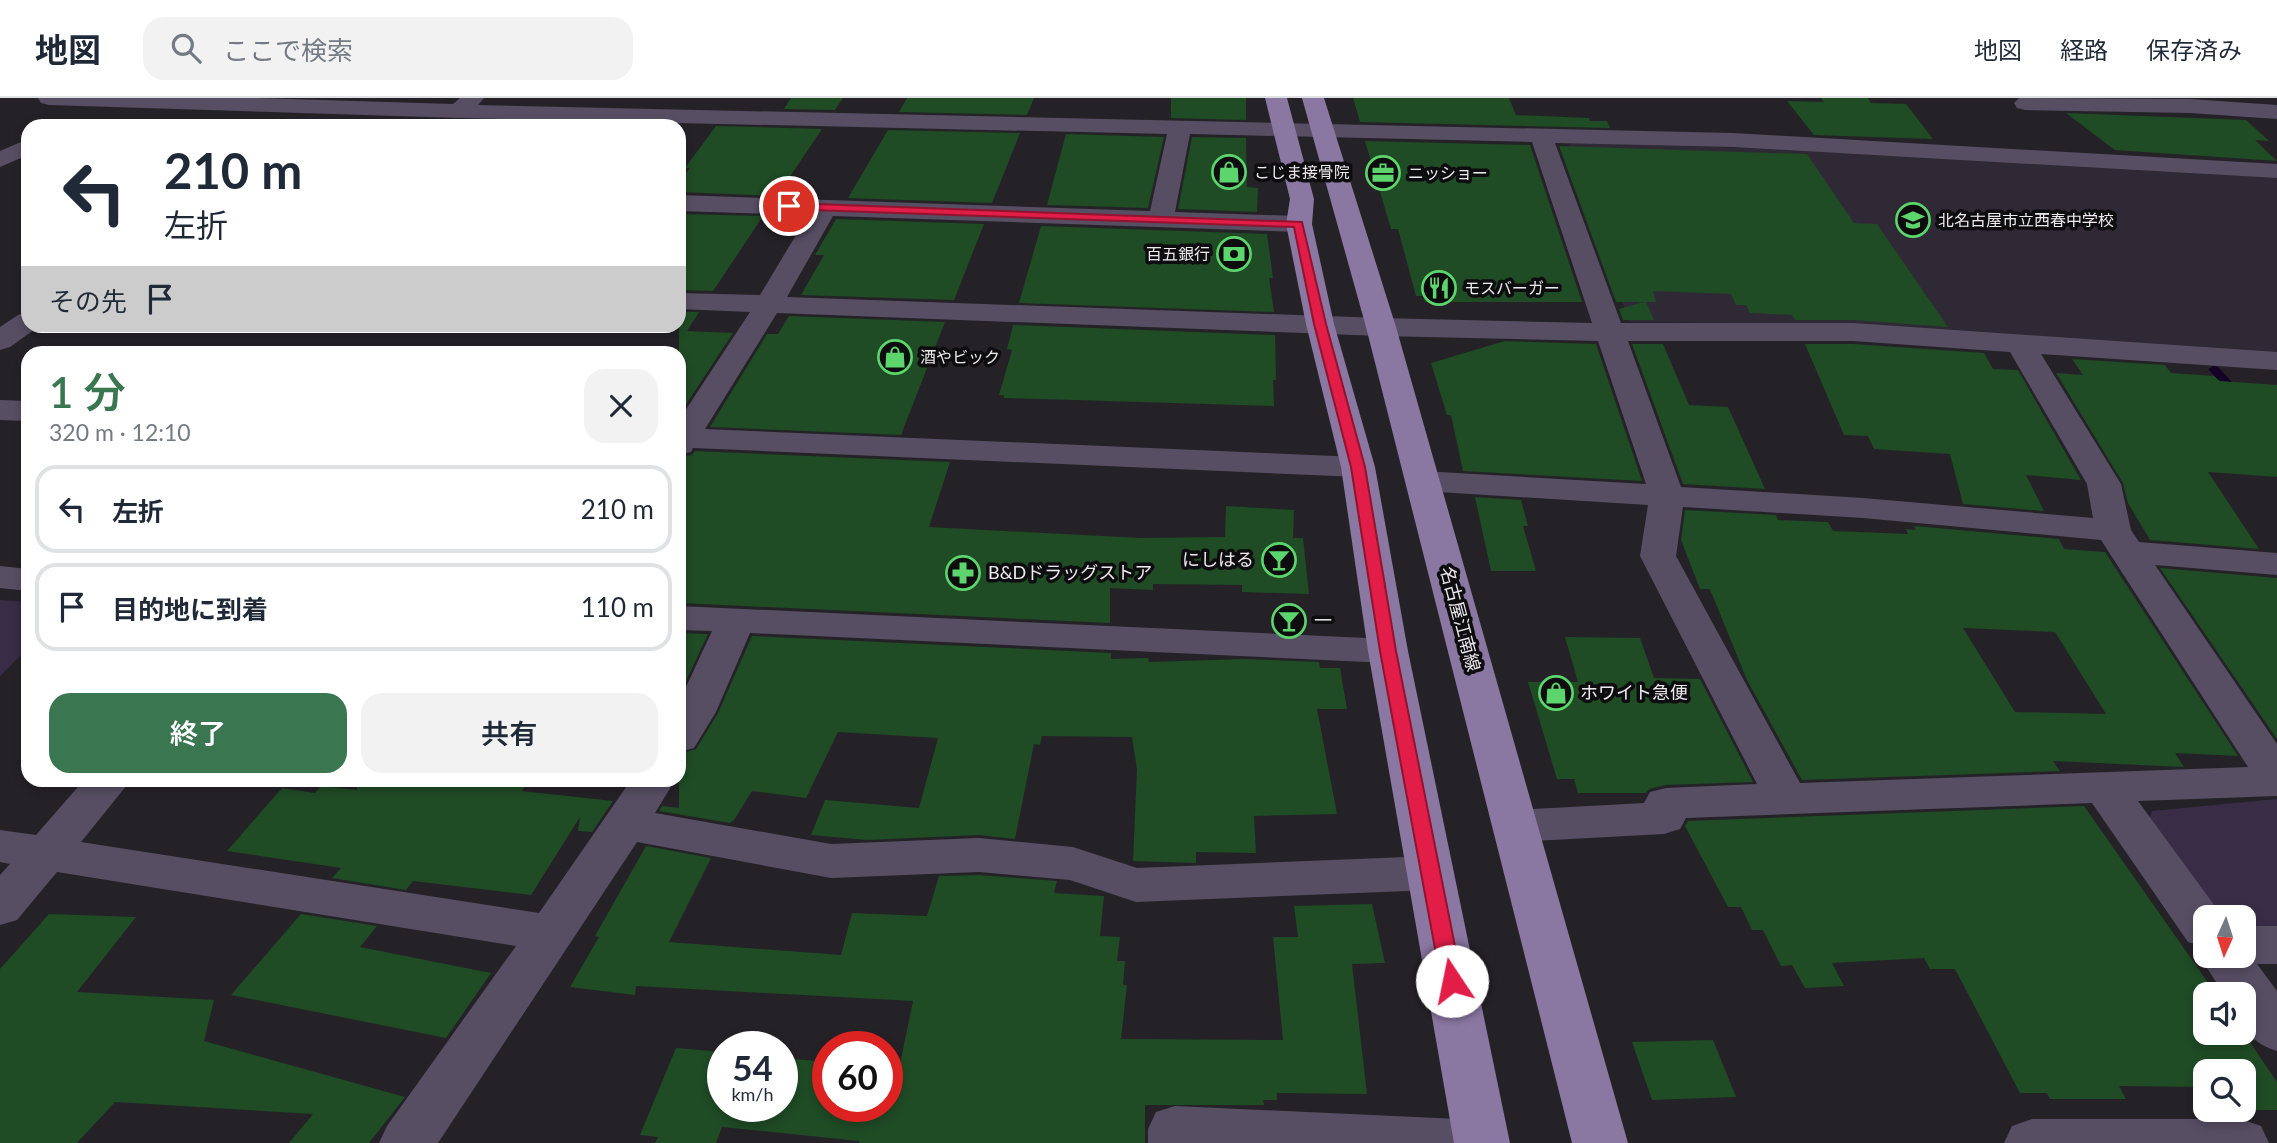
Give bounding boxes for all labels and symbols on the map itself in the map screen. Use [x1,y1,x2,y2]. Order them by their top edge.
shop icon: こじま接骨院 [1210,153,1248,191]
office icon: ニッショー [1364,154,1402,192]
place label: こじま接骨院 [1254,162,1350,181]
place label: ニッショー [1408,163,1488,182]
pin [759,176,819,236]
school or university icon: 北名古屋市立西春中学校 [1894,201,1932,239]
place label: 北名古屋市立西春中学校 [1938,210,2114,229]
bank icon: 百五銀行 [1215,235,1253,273]
place label: 百五銀行 [1146,244,1210,263]
restaurant icon: モスバーガー [1420,269,1458,307]
place label: モスバーガー [1464,278,1560,297]
shop icon: 酒やビック [876,338,914,376]
place label: 酒やビック [920,347,1000,366]
bar icon: にしはる [1260,541,1298,579]
place label: にしはる [1182,548,1254,570]
pharmacy icon: B&Dドラッグストア [944,554,982,592]
place label: B&Dドラッグストア [988,561,1152,583]
street label: 名古屋江南線 [1436,564,1486,674]
bar icon: 一 [1270,602,1308,640]
place label: 一 [1314,609,1332,631]
shop icon: ホワイト急便 [1537,674,1575,712]
place label: ホワイト急便 [1580,681,1688,703]
north arrow [2193,905,2256,968]
position arrow [1415,944,1489,1018]
speed limit sign: 60 [812,1031,903,1122]

